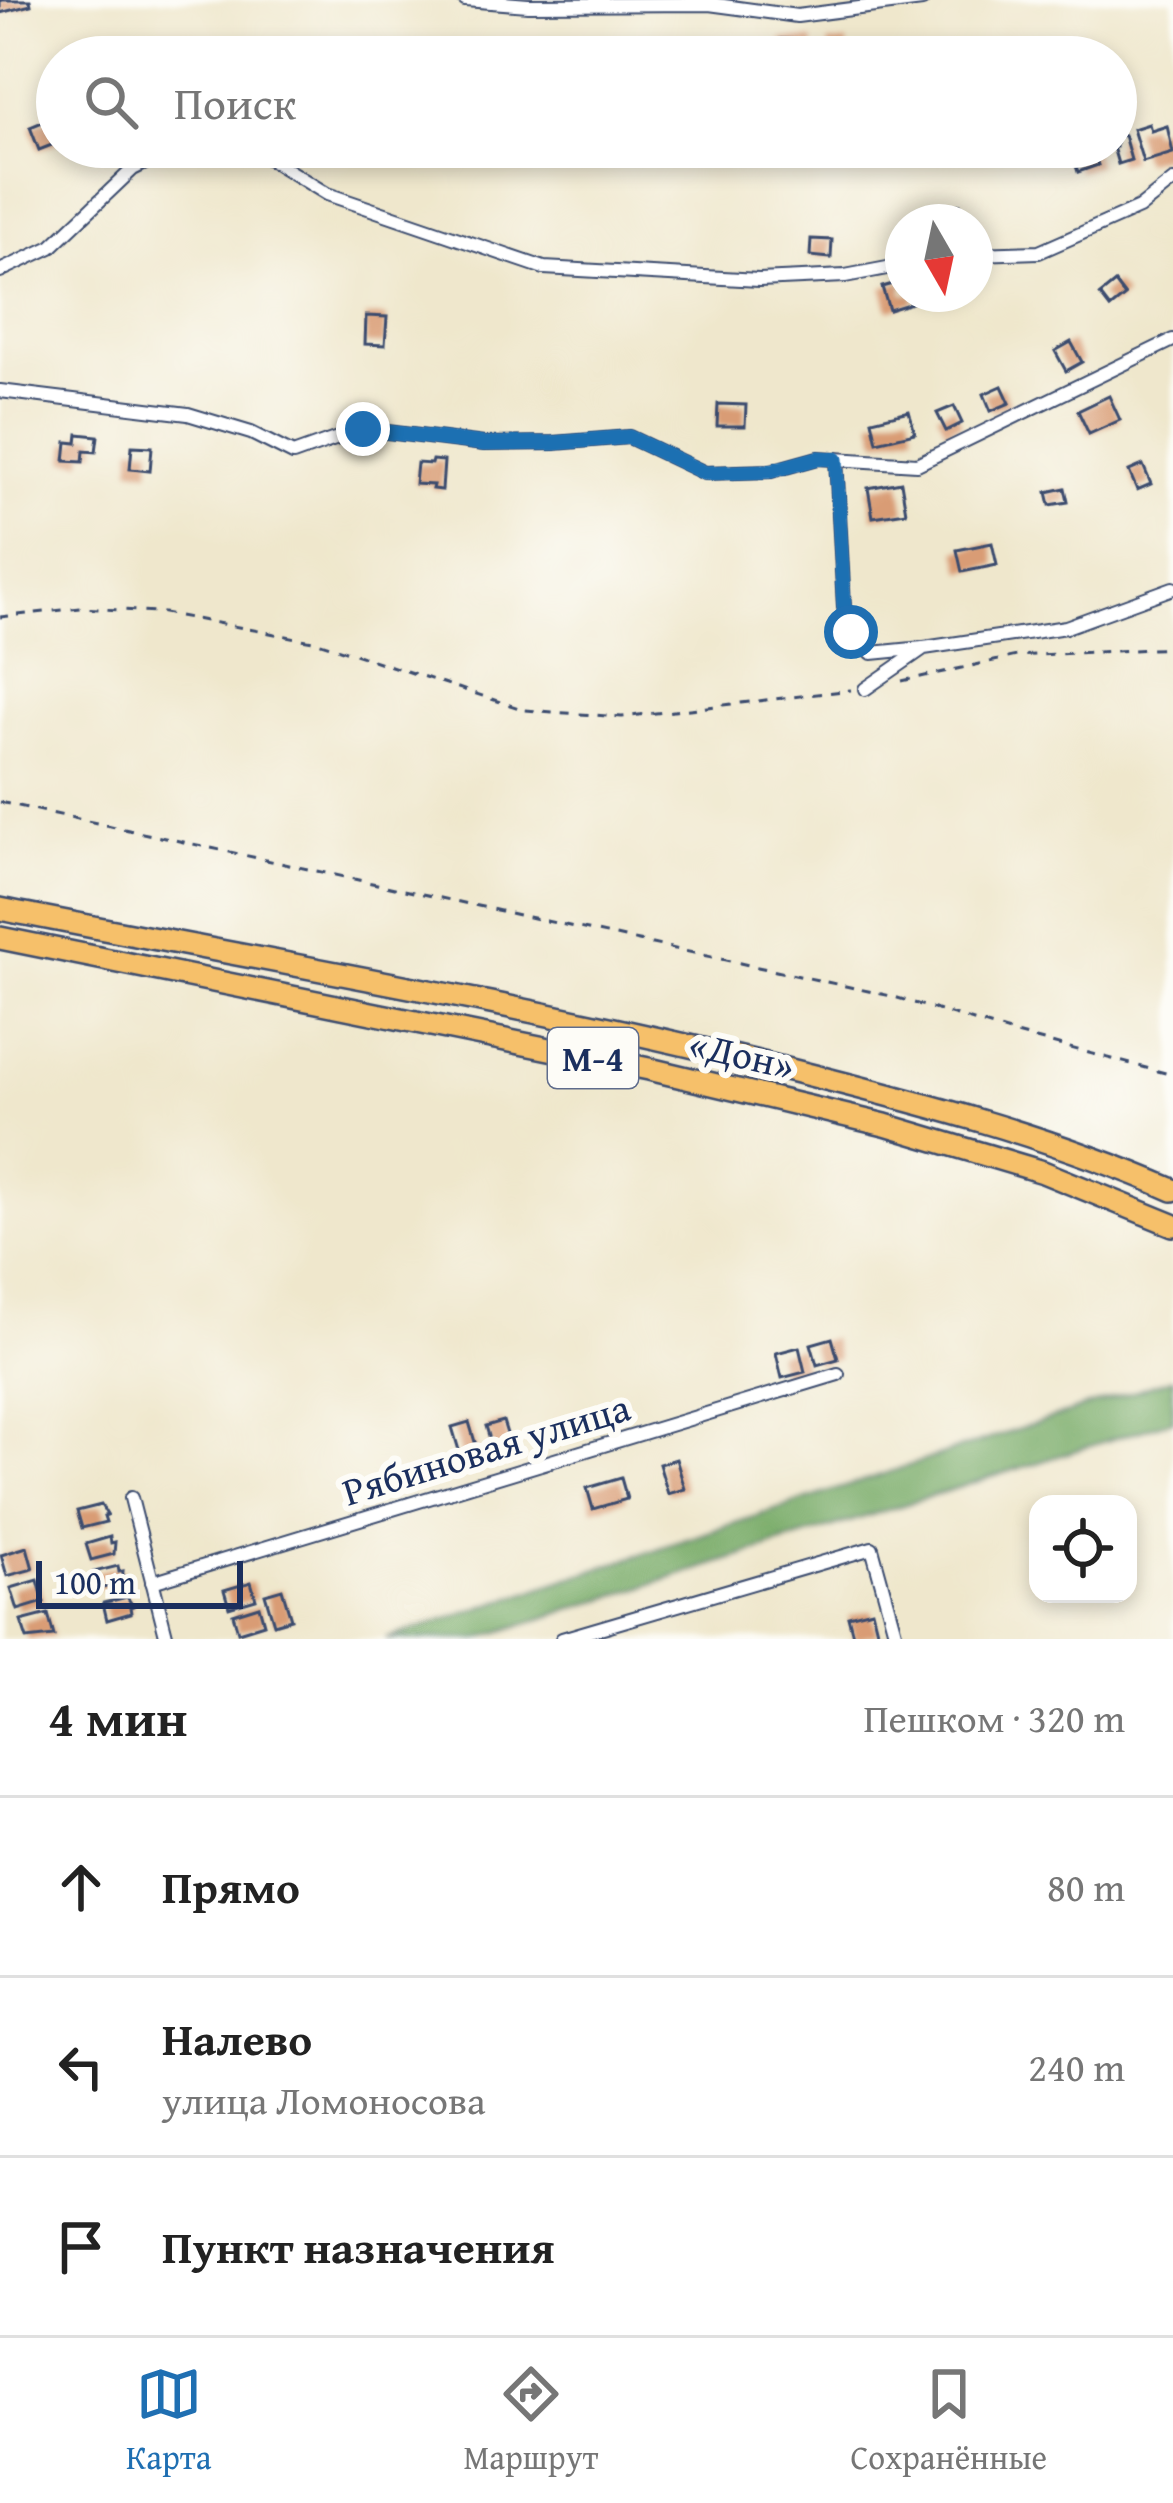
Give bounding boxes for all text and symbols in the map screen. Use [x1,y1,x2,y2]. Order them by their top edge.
search box [36,36,1137,168]
icon: search [78,69,144,135]
text: Поиск [174,70,296,135]
north arrow [885,204,993,312]
route end [336,402,390,456]
route start [824,605,878,659]
street label: «Дон» [684,1014,800,1093]
road number: М-4 [548,1028,638,1088]
street label: Рябиновая улица [335,1378,637,1519]
map controls [1029,1495,1137,1603]
button: locate [1029,1495,1137,1603]
scale bar [36,1555,243,1608]
text: 100 m [54,1558,136,1606]
text: 4 мин [48,1680,187,1755]
text: Пешком · 320 m [863,1689,1125,1746]
icon: ahead [48,1854,114,1920]
text: Прямо [162,1854,300,1919]
text: 80 m [1047,1858,1125,1915]
text: Налево [162,2006,312,2071]
icon: left [48,2034,114,2100]
text: 240 m [1028,2038,1125,2095]
text: улица Ломоносова [162,2071,486,2128]
icon: arrive [48,2214,114,2280]
text: Пункт назначения [162,2214,555,2279]
tab: Карта [126,2361,211,2481]
tab: Маршрут [463,2361,598,2481]
tab: Сохранённые [850,2361,1047,2481]

